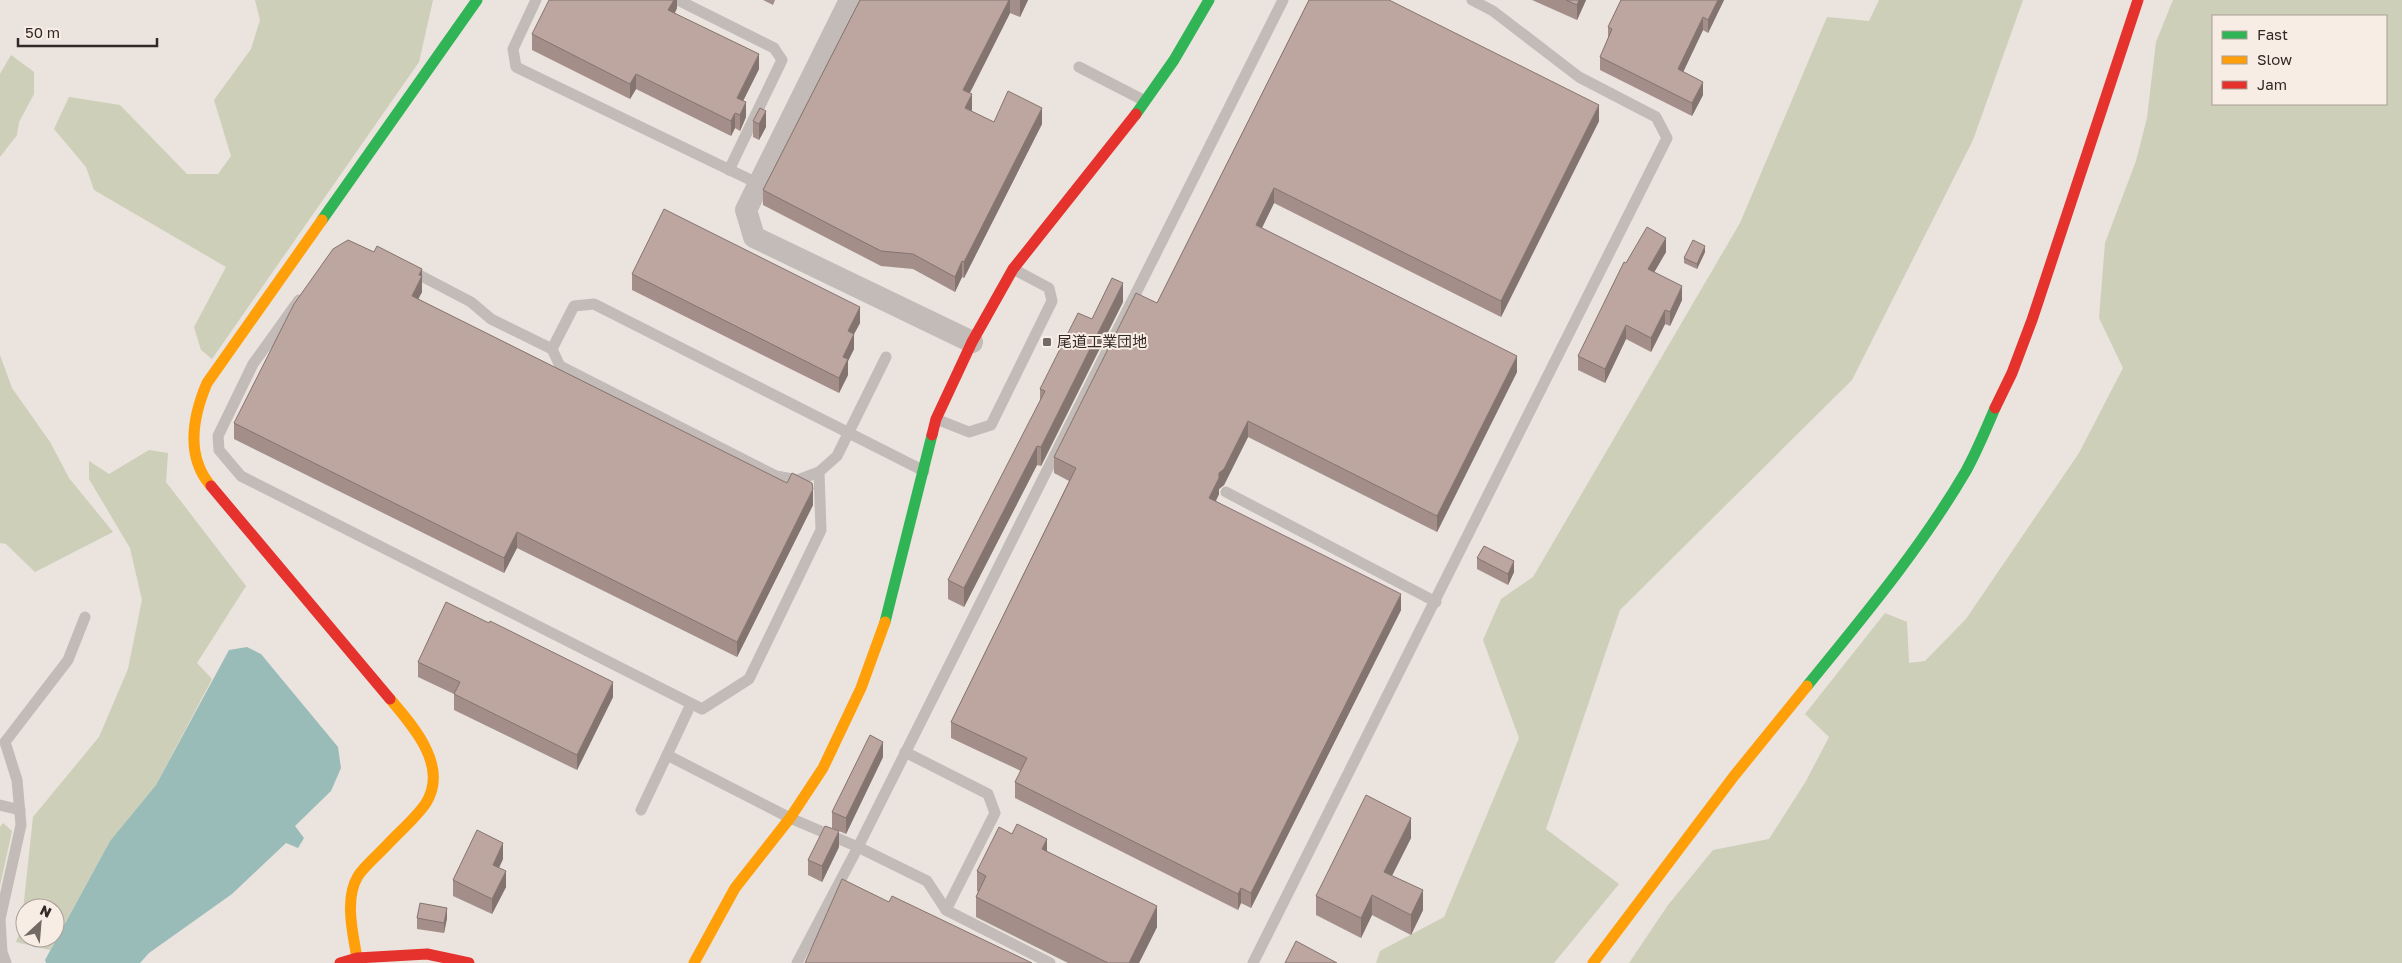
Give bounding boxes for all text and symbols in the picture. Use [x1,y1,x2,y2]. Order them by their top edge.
scale bar [18,15,156,47]
legend [2212,15,2387,105]
text: 50 m [25,23,60,41]
text: Fast [2257,25,2288,43]
text: Slow [2257,50,2292,68]
text: Jam [2257,75,2287,93]
place label: 尾道工業団地 [1057,332,1147,350]
marker: 尾道工業団地 [1041,336,1053,348]
north arrow [15,898,65,948]
text: N [37,901,54,921]

